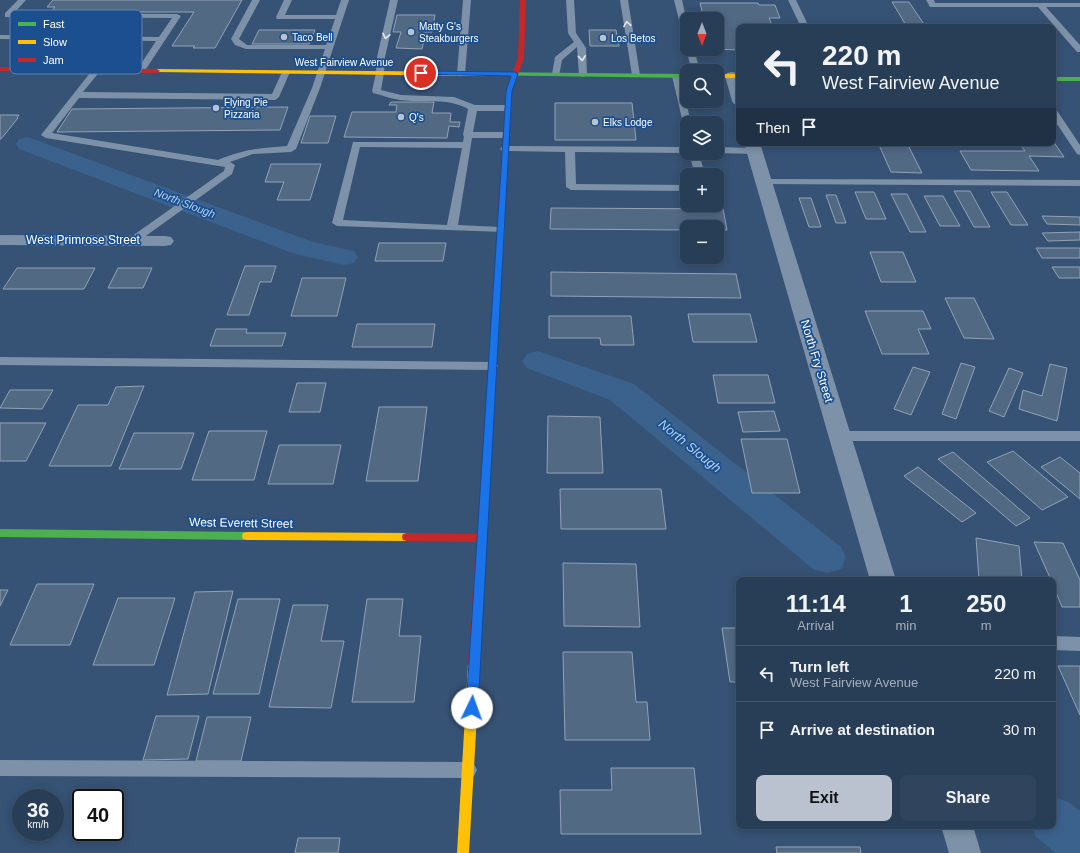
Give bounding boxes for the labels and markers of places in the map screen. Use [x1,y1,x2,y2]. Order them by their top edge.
place label: Matty G's Steakburgers [419,21,478,44]
marker: Matty G's Steakburgers [406,27,416,37]
marker: Taco Bell [279,32,289,42]
place label: Taco Bell [292,32,333,43]
marker: Los Betos [598,33,608,43]
place label: Los Betos [611,33,655,44]
pin [404,56,438,90]
place label: Flying Pie Pizzaria [224,97,268,120]
marker: Flying Pie Pizzaria [211,103,221,113]
marker: Q's [396,112,406,122]
place label: Q's [409,112,424,123]
marker: Elks Lodge [590,117,600,127]
place label: Elks Lodge [603,117,653,128]

